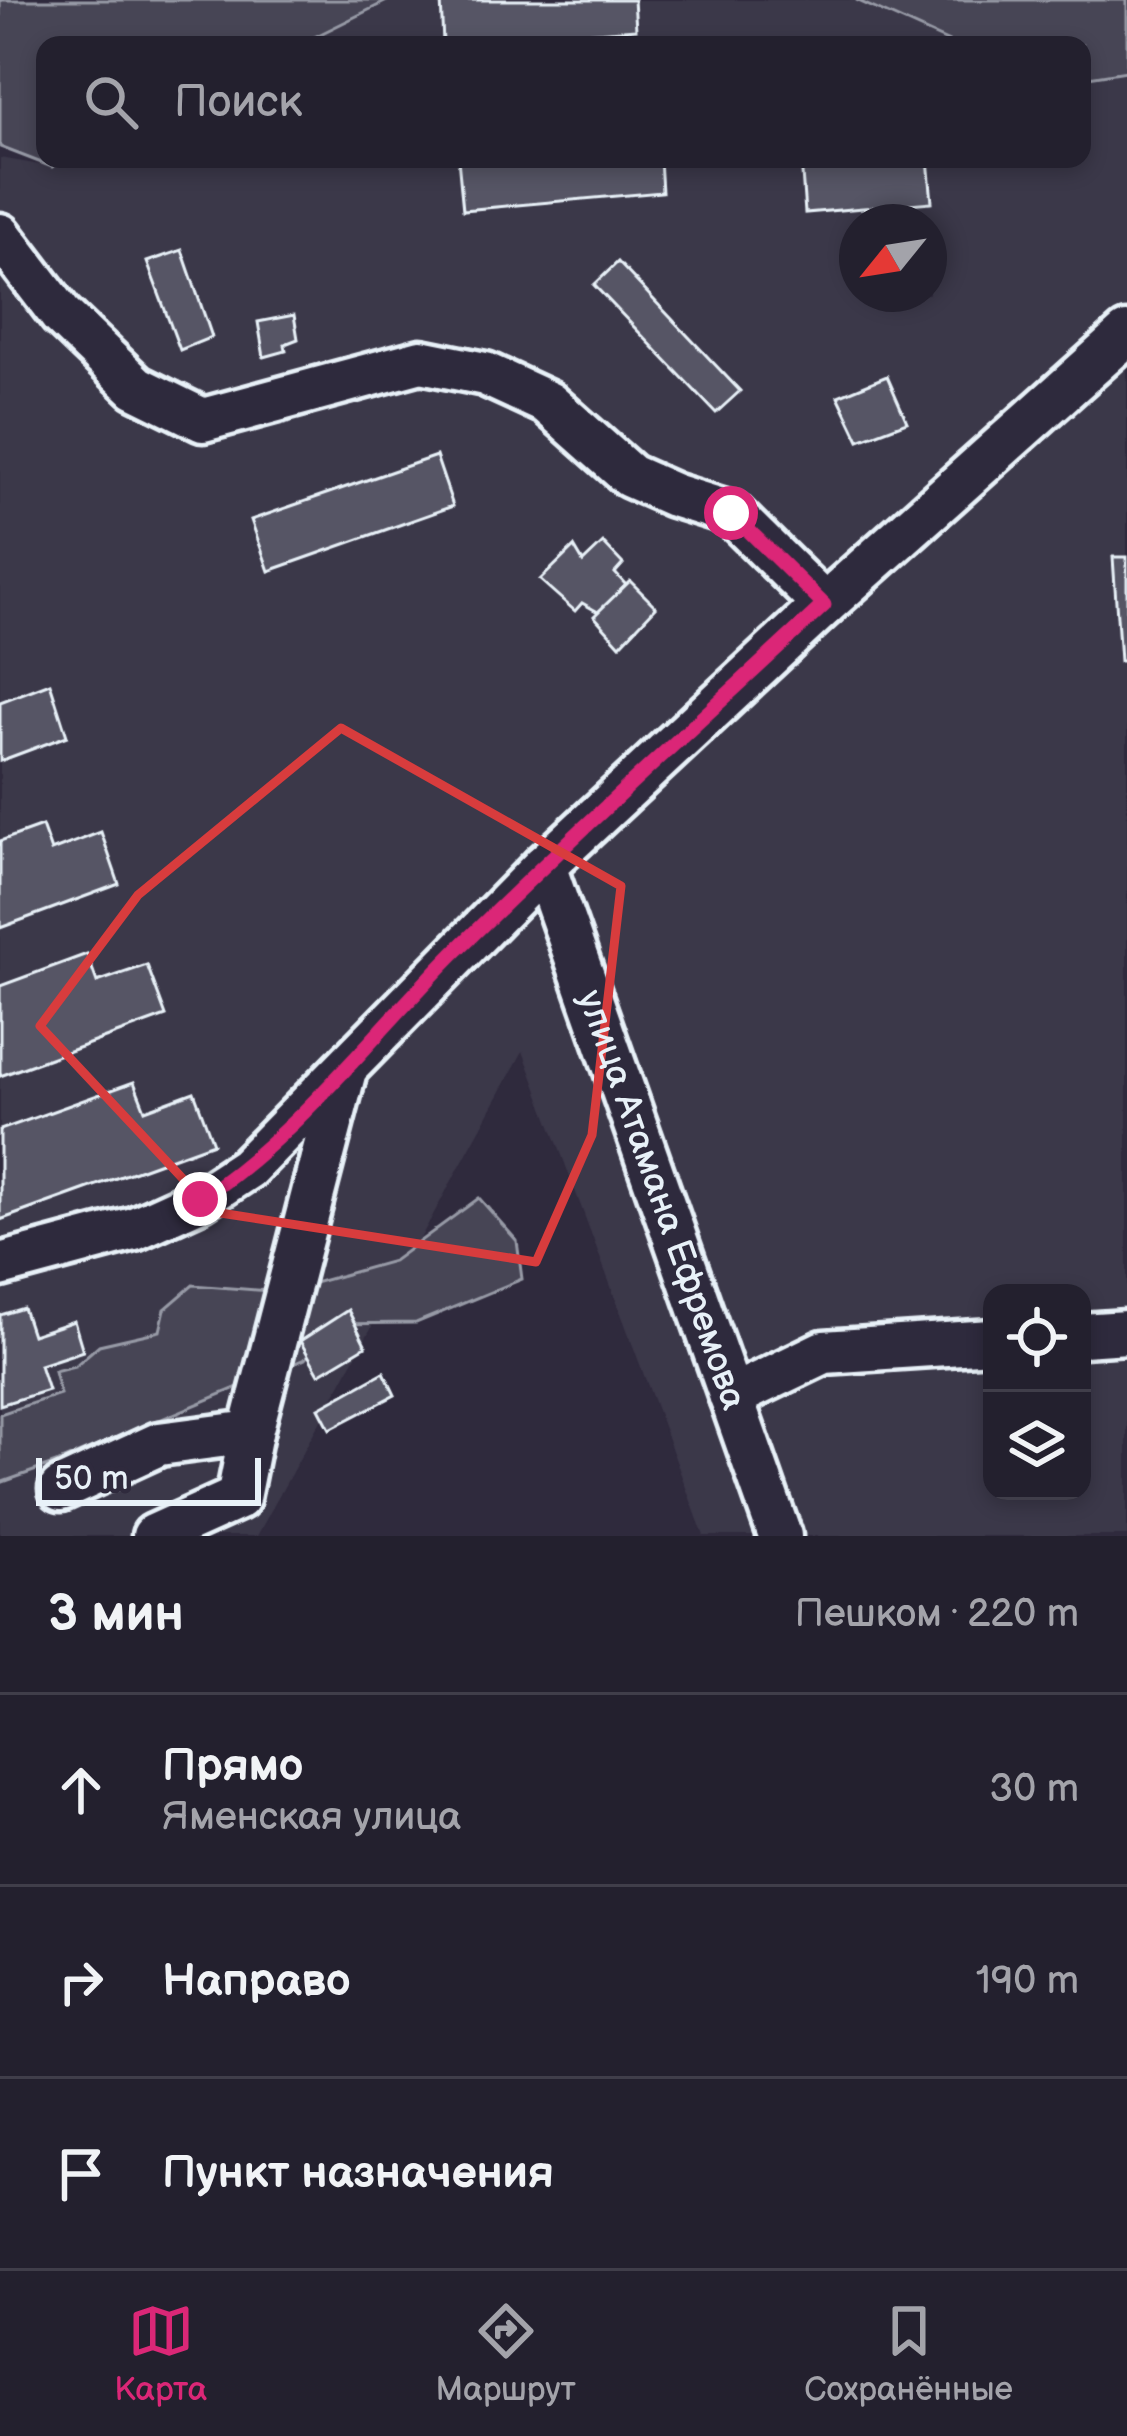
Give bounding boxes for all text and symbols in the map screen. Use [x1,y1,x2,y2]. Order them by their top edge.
search box [36,36,1091,168]
icon: search [78,69,144,135]
text: Поиск [174,75,302,130]
north arrow [839,204,947,312]
route start [704,486,758,540]
street label: улица Атамана Ефремова [568,985,755,1415]
route end [173,1172,227,1226]
map controls [983,1284,1091,1500]
button: locate [983,1284,1091,1392]
button: layers [983,1392,1091,1500]
scale bar [36,1452,261,1505]
text: 50 m [54,1459,129,1499]
text: 3 мин [48,1584,184,1645]
text: Пешком · 220 m [795,1591,1079,1638]
text: Прямо [162,1739,303,1794]
icon: ahead [48,1757,114,1823]
text: 30 m [989,1766,1079,1813]
text: Яменская улица [162,1794,461,1841]
icon: right [48,1949,114,2015]
text: Направо [162,1954,351,2009]
text: 190 m [976,1958,1079,2005]
icon: arrive [48,2141,114,2207]
text: Пункт назначения [162,2146,554,2201]
tab: Карта [114,2298,207,2410]
tab: Маршрут [436,2298,576,2410]
tab: Сохранённые [804,2298,1013,2410]

